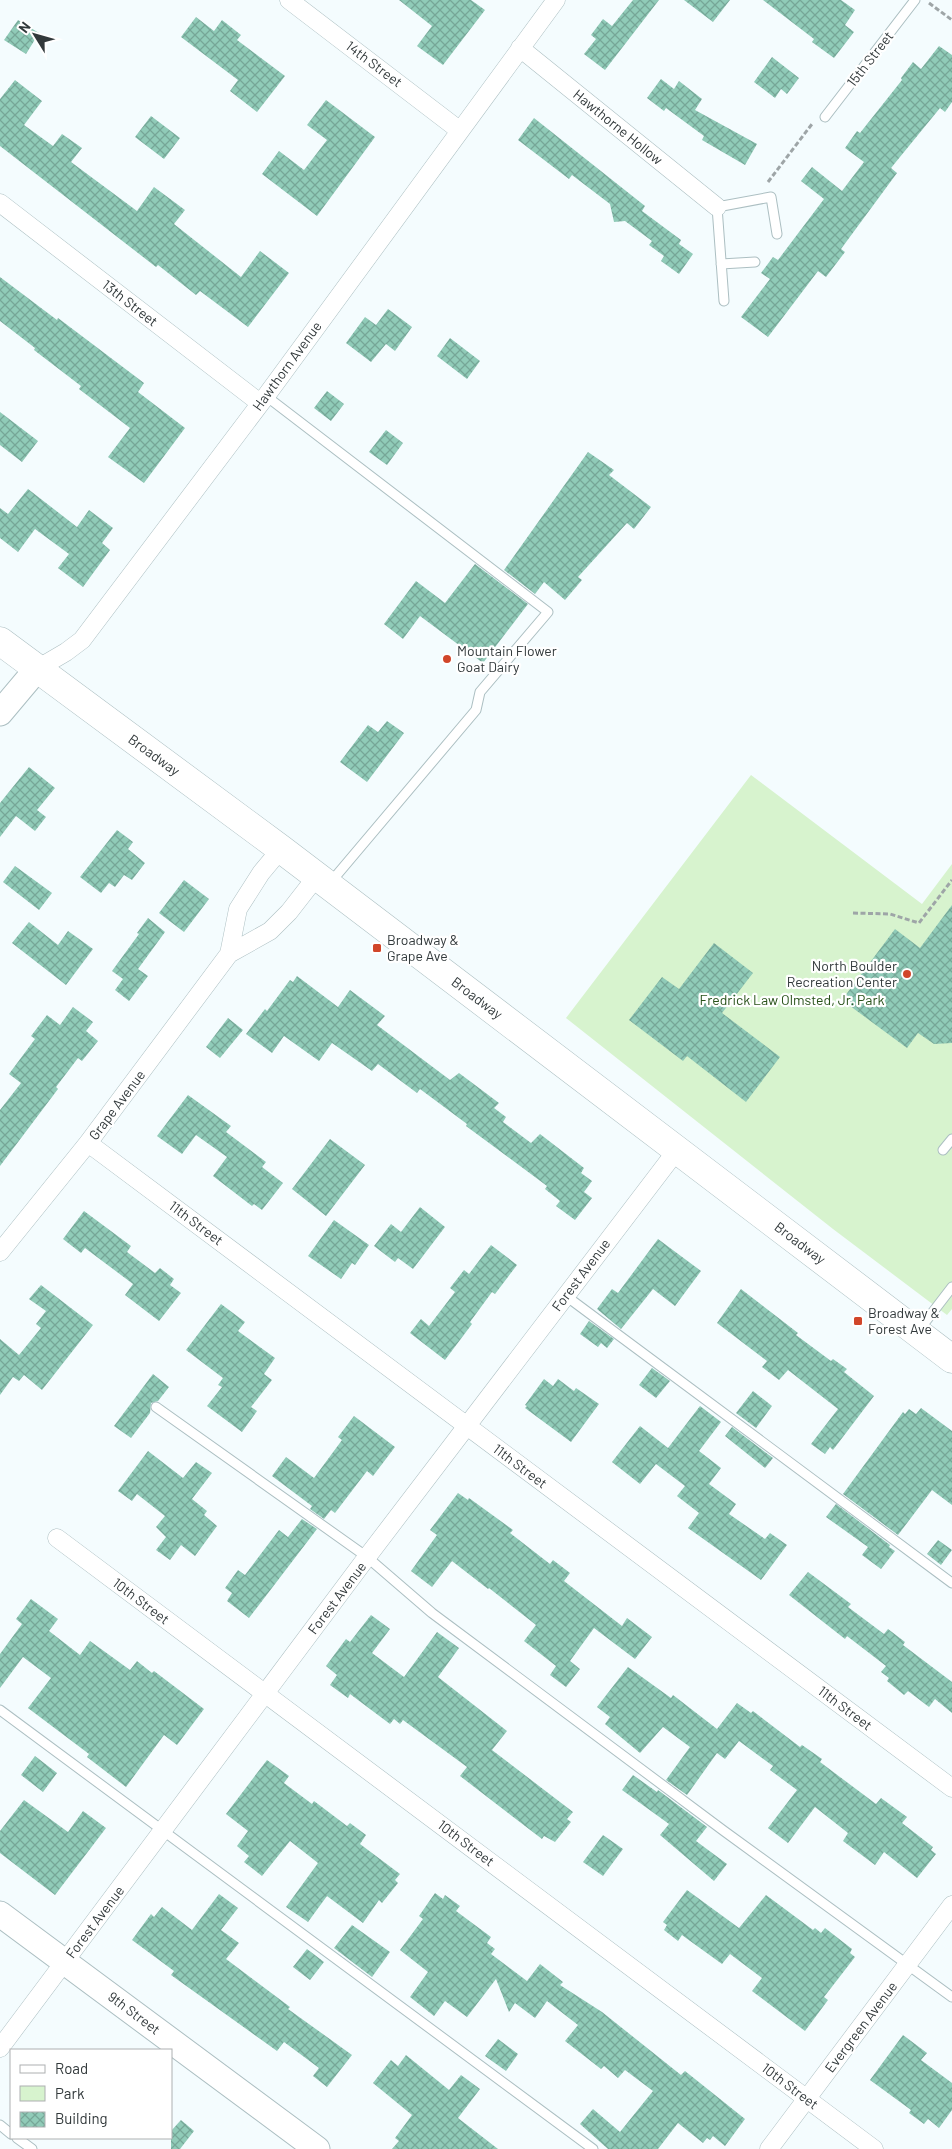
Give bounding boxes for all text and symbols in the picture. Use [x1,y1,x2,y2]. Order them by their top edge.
north arrow [10,10,60,60]
text: N [15,18,34,36]
street label: 15th Street [843,28,897,90]
street label: 14th Street [343,37,406,90]
street label: Hawthorne Hollow [570,85,666,168]
street label: 13th Street [99,276,161,330]
street label: Hawthorn Avenue [248,318,325,414]
place label: Mountain Flower Goat Dairy [457,642,557,675]
marker: Mountain Flower Goat Dairy [441,653,453,665]
street label: Broadway [125,730,184,779]
place label: Broadway & Grape Ave [387,931,459,964]
marker: Broadway & Grape Ave [371,942,383,954]
place label: North Boulder Recreation Center [787,957,897,990]
marker: North Boulder Recreation Center [901,968,913,980]
street label: Broadway [448,973,507,1023]
park label: Fredrick Law Olmsted, Jr. Park [699,991,885,1008]
street label: Grape Avenue [85,1066,148,1143]
street label: 11th Street [166,1197,227,1249]
street label: Broadway [771,1218,830,1268]
street label: Forest Avenue [548,1235,613,1314]
place label: Broadway & Forest Ave [868,1304,940,1337]
marker: Broadway & Forest Ave [852,1315,864,1327]
street label: 11th Street [490,1440,551,1492]
street label: Forest Avenue [304,1558,369,1637]
street label: 10th Street [110,1574,173,1627]
street label: 11th Street [815,1682,876,1734]
street label: 10th Street [435,1816,498,1869]
street label: Forest Avenue [62,1882,127,1961]
street label: Evergreen Avenue [821,1978,900,2076]
street label: 9th Street [105,1987,164,2038]
legend [10,2049,172,2139]
text: Road [55,2059,88,2077]
street label: 10th Street [759,2059,822,2112]
text: Park [55,2084,85,2102]
text: Building [55,2109,108,2127]

